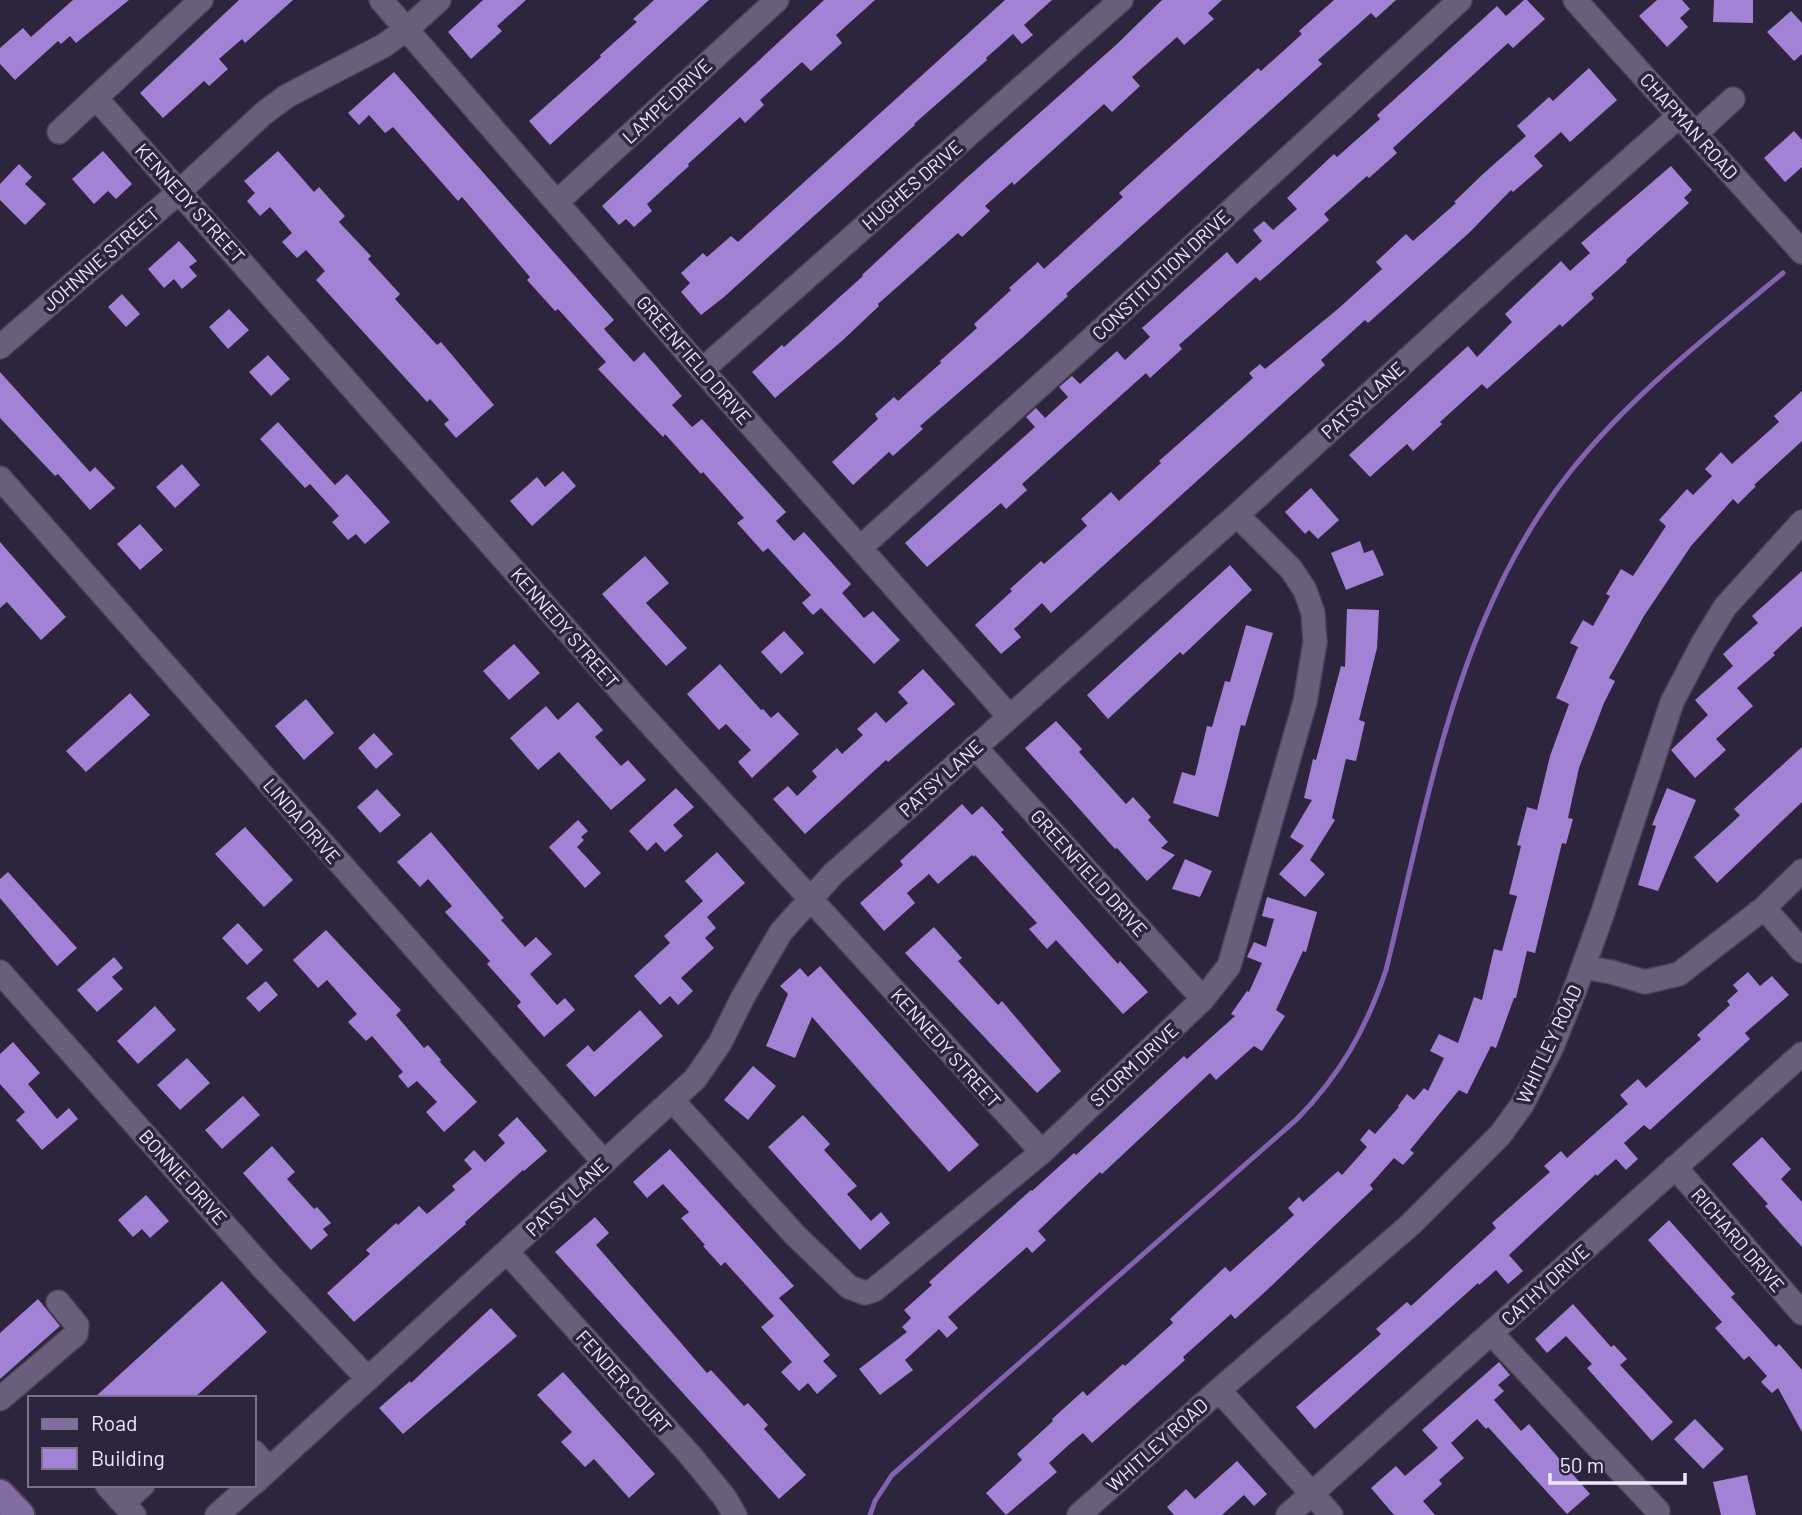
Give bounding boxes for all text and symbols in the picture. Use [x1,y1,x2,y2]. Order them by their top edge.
street label: LAMPE DRIVE [617,53,716,148]
street label: CHAPMAN ROAD [1636,68,1743,184]
street label: HUGHES DRIVE [857,135,967,235]
street label: KENNEDY STREET [131,138,250,267]
street label: JOHNNIE STREET [37,202,164,316]
street label: CONSTITUTION DRIVE [1087,205,1235,345]
street label: GREENFIELD DRIVE [632,291,757,429]
street label: PATSY LANE [1316,356,1409,443]
street label: KENNEDY STREET [507,563,624,693]
street label: PATSY LANE [894,734,987,821]
street label: LINDA DRIVE [259,773,346,868]
street label: GREENFIELD DRIVE [1026,804,1152,941]
street label: WHITLEY ROAD [1511,981,1586,1107]
street label: KENNEDY STREET [887,983,1006,1112]
street label: STORM DRIVE [1085,1018,1183,1111]
street label: BONNIE DRIVE [135,1124,232,1229]
street label: PATSY LANE [521,1153,613,1241]
street label: RICHARD DRIVE [1687,1183,1790,1296]
street label: CATHY DRIVE [1496,1239,1593,1330]
street label: FENDER COURT [572,1325,677,1438]
street label: WHITLEY ROAD [1101,1393,1212,1496]
legend [28,1396,256,1487]
text: Road [91,1410,137,1435]
scale bar [1550,1442,1685,1486]
text: Building [91,1445,165,1470]
text: 50 m [1560,1452,1604,1477]

